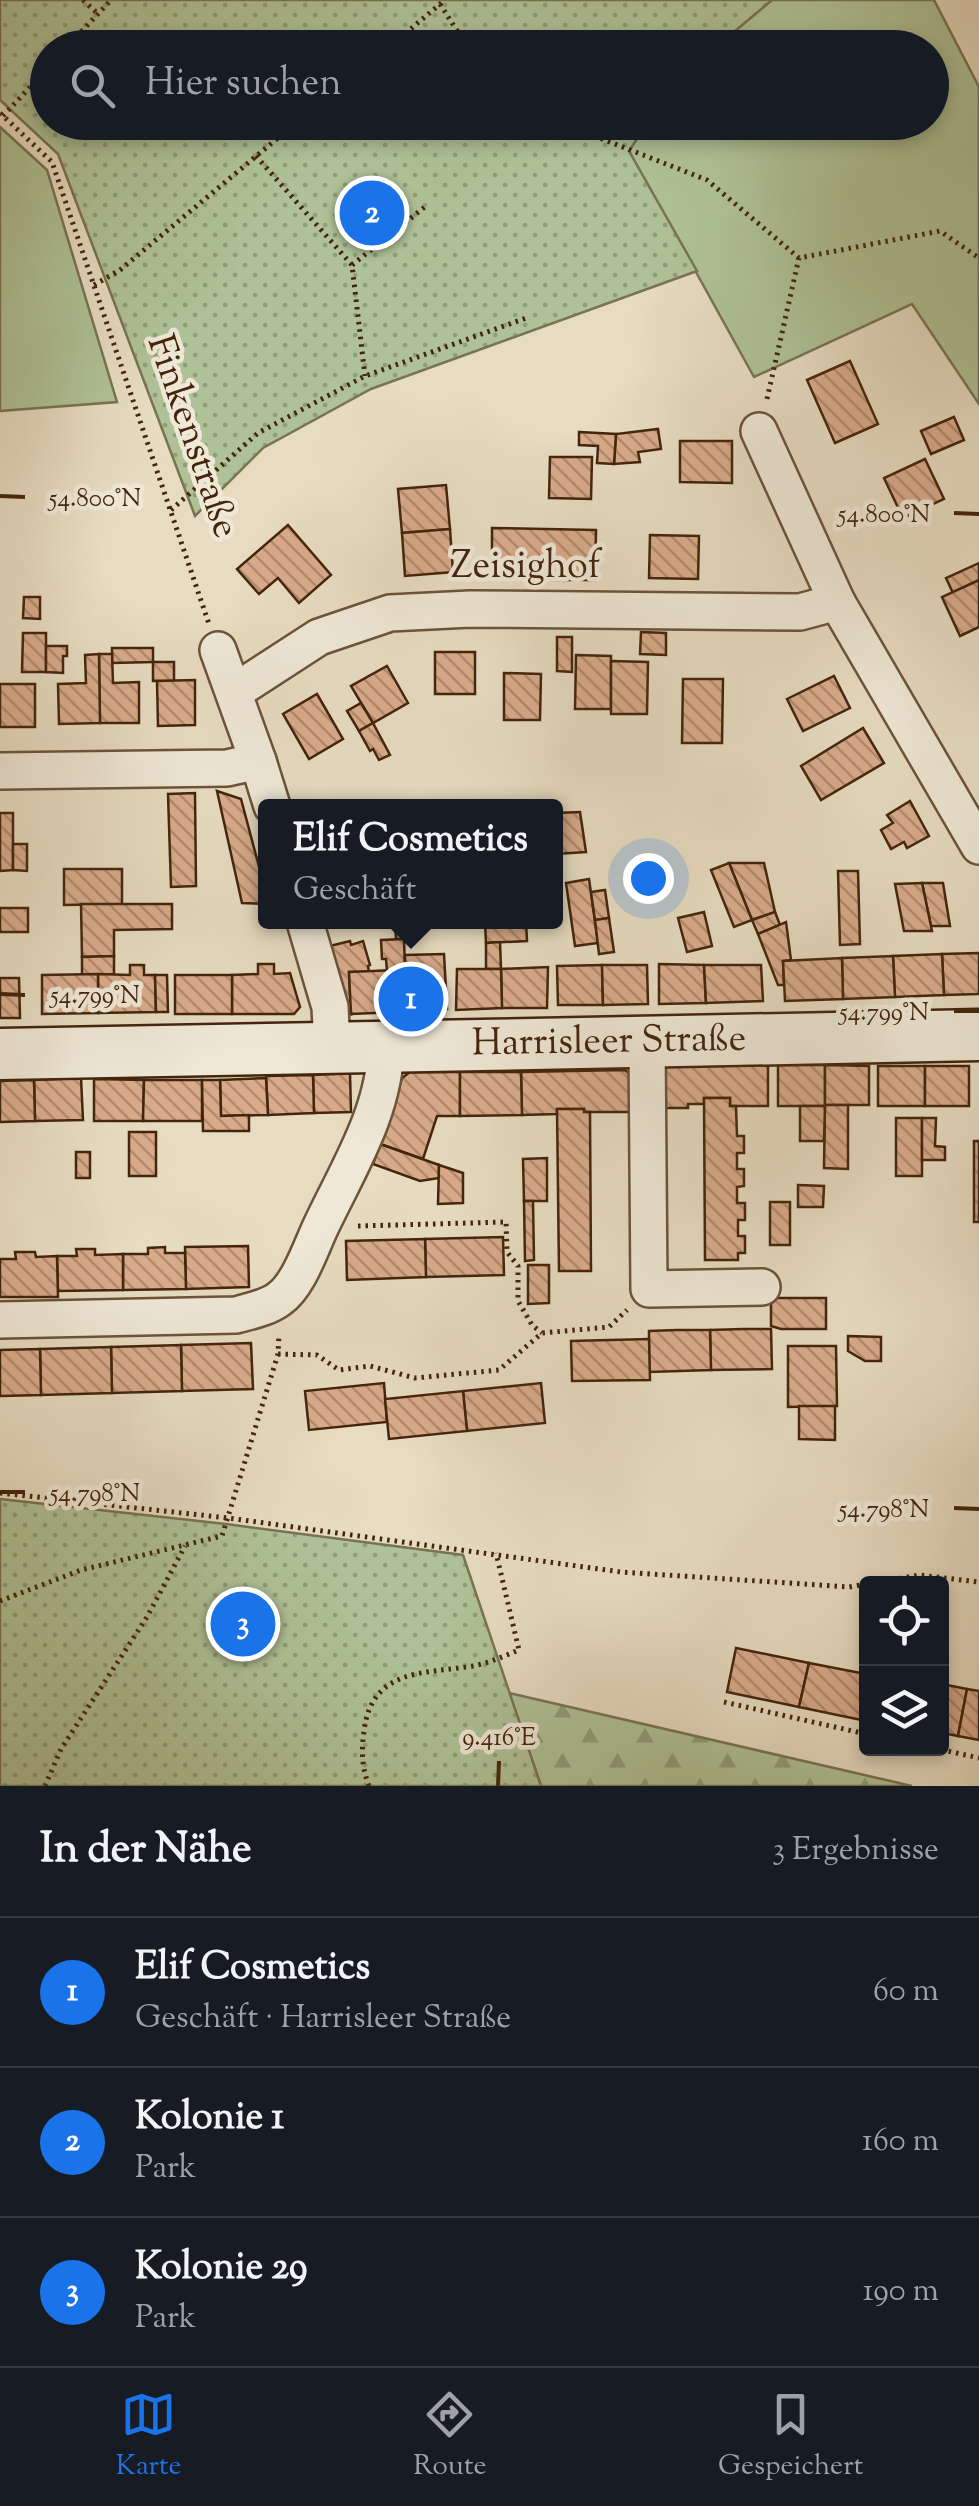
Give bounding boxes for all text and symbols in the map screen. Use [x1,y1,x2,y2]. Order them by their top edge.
search box [30,30,949,140]
icon: search [65,58,120,113]
text: Hier suchen [145,58,342,112]
pin: 2 [340,176,404,250]
street label: Finkenstraße [131,328,251,546]
text: 54.800°N [47,482,141,518]
text: 54.800°N [836,498,930,534]
street label: Zeisighof [451,541,603,595]
popup [258,799,563,929]
text: Elif Cosmetics [293,814,528,868]
your location [623,853,674,904]
text: Geschäft [293,868,416,914]
pin: 1 [378,962,444,1036]
text: 54.799°N [48,979,140,1015]
text: 54.799°N [837,996,929,1032]
street label: Harrisleer Straße [471,1014,747,1072]
text: 54.798°N [48,1477,140,1513]
text: 54.798°N [837,1493,929,1529]
map controls [859,1576,949,1756]
button: locate [859,1576,949,1666]
pin: 3 [210,1586,276,1662]
button: layers [859,1666,949,1756]
text: 9.416°E [462,1721,536,1757]
text: In der Nähe [40,1821,252,1881]
text: 3 Ergebnisse [772,1828,939,1874]
text: Elif Cosmetics [135,1942,370,1996]
text: 1 [67,1969,78,2015]
text: 60 m [873,1969,939,2015]
text: Geschäft · Harrisleer Straße [135,1996,511,2042]
text: Kolonie 1 [135,2092,284,2146]
text: 2 [65,2119,80,2165]
text: 160 m [862,2119,939,2165]
text: Park [135,2146,196,2192]
text: Kolonie 29 [135,2242,308,2296]
text: 3 [66,2269,79,2315]
text: 190 m [863,2269,939,2315]
text: Park [135,2296,196,2342]
tab: Karte [116,2387,182,2487]
tab: Route [413,2387,487,2487]
tab: Gespeichert [718,2387,863,2487]

